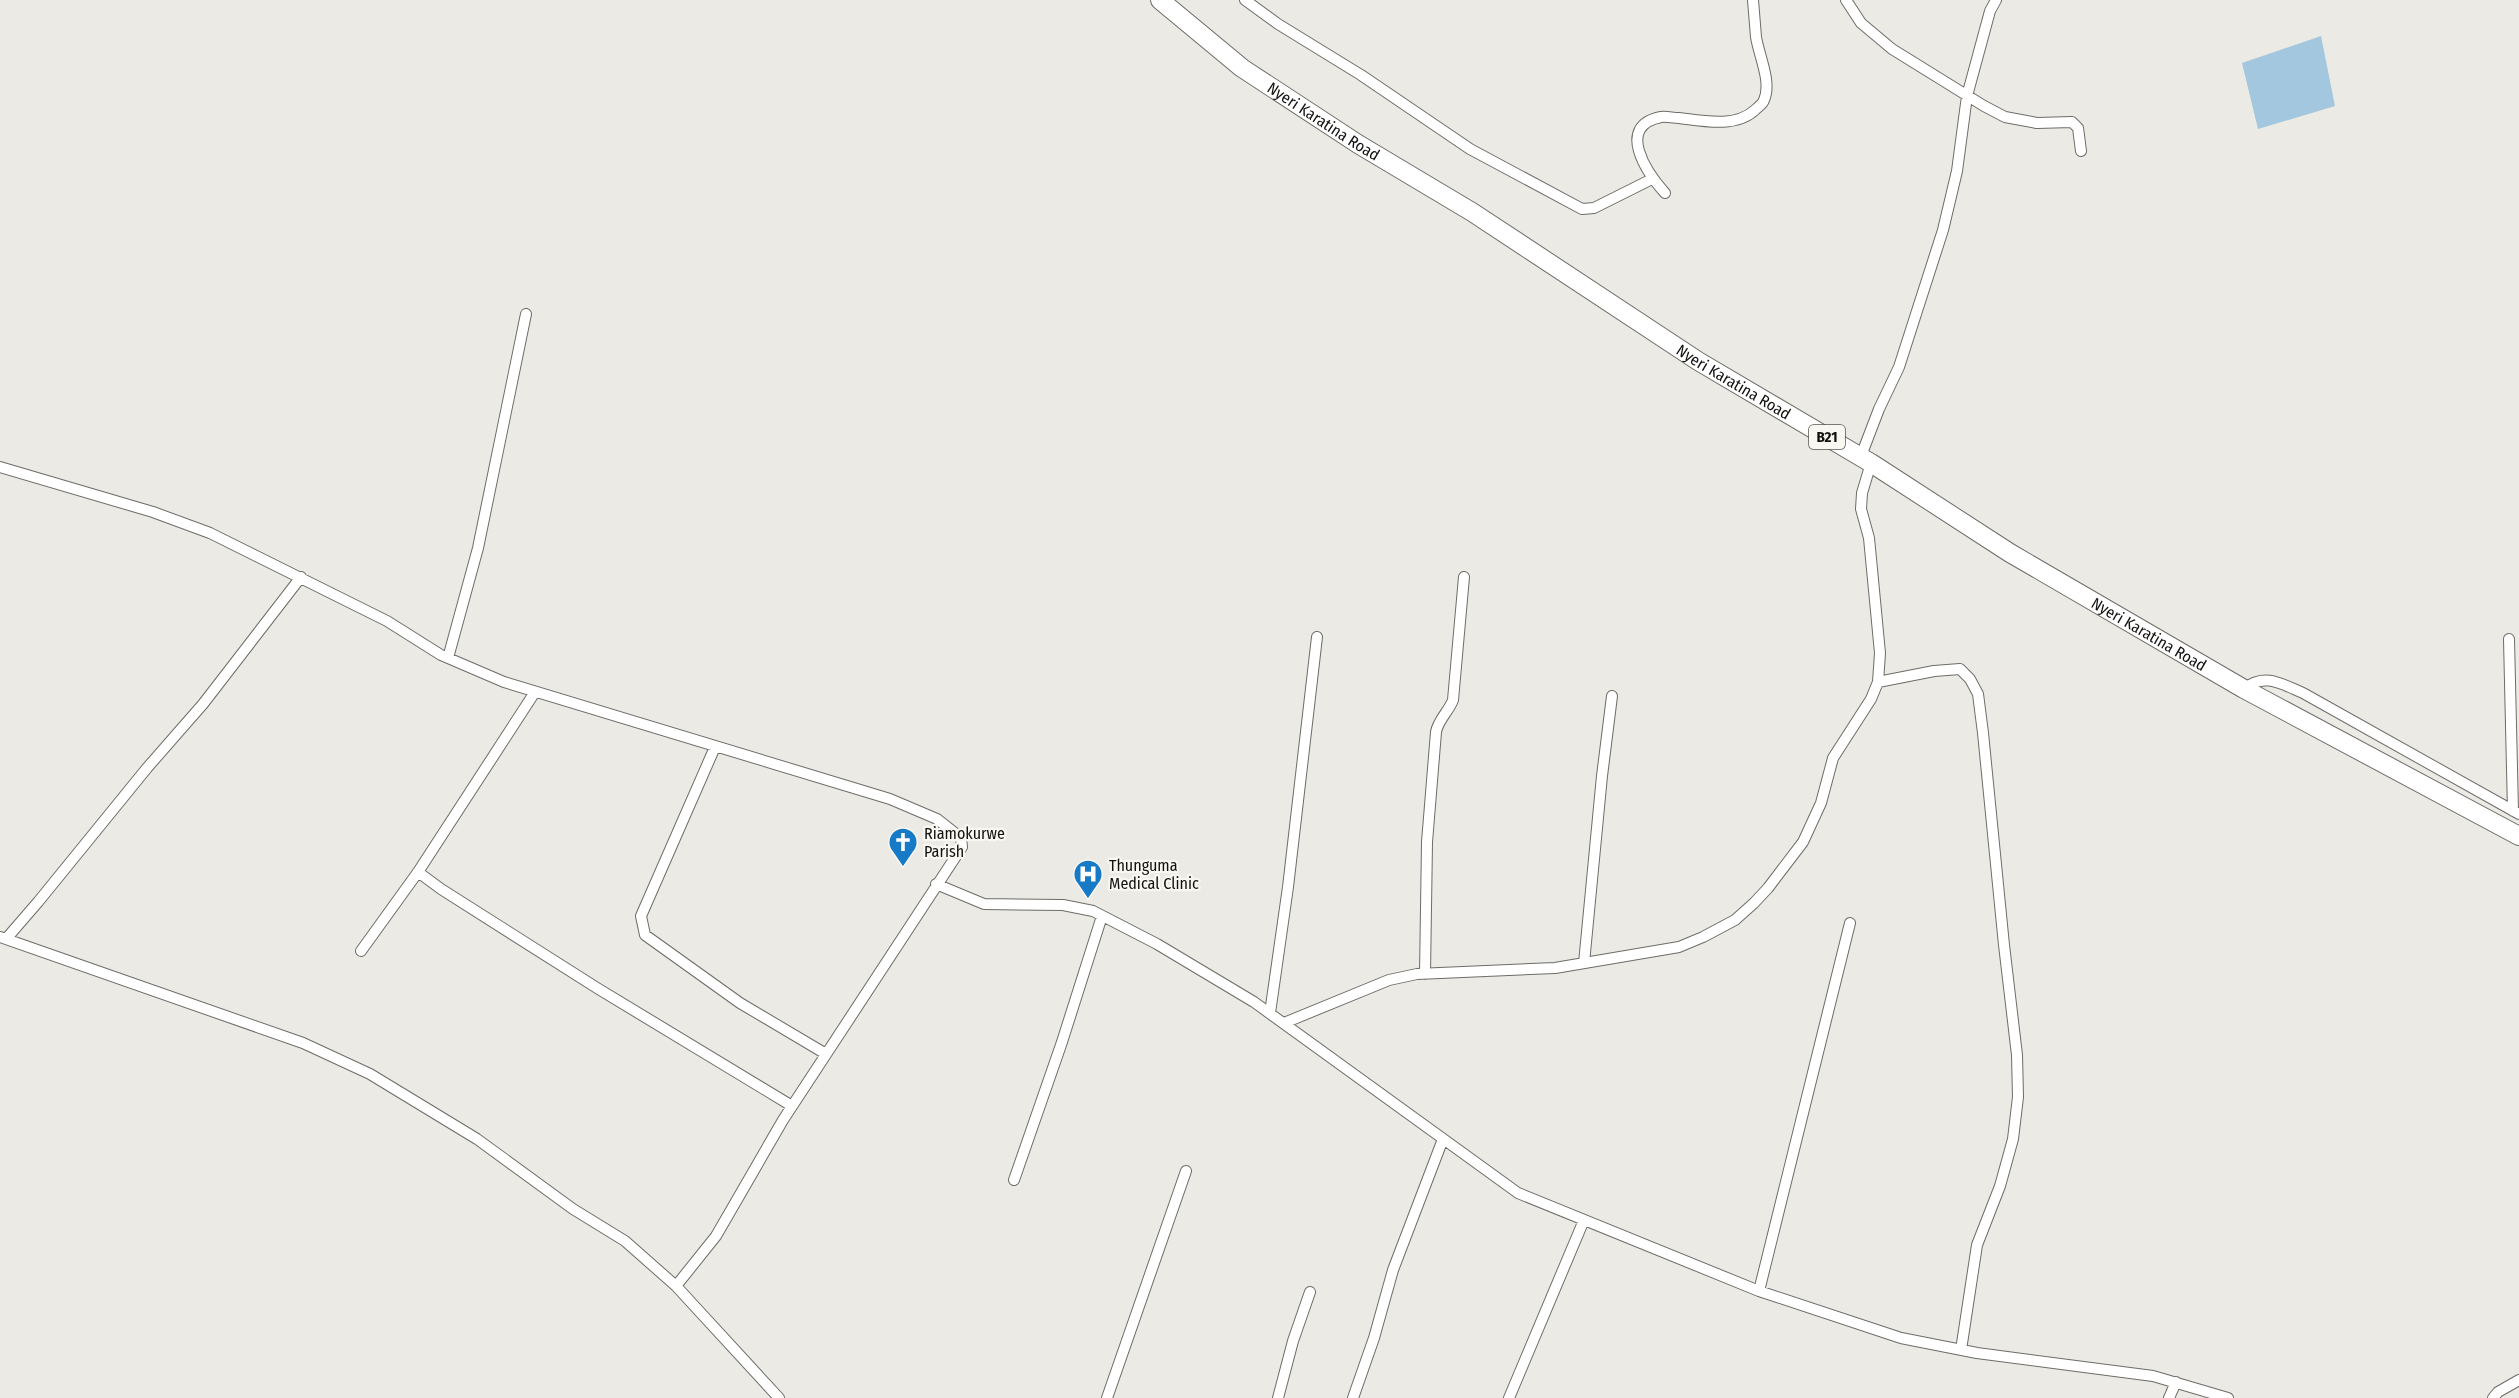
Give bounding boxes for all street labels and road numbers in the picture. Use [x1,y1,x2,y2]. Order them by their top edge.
street label: Nyeri Karatina Road [1264,78,1383,164]
street label: Nyeri Karatina Road [1673,340,1794,423]
road number: B21 [1809,425,1845,449]
street label: Nyeri Karatina Road [2088,593,2210,675]

